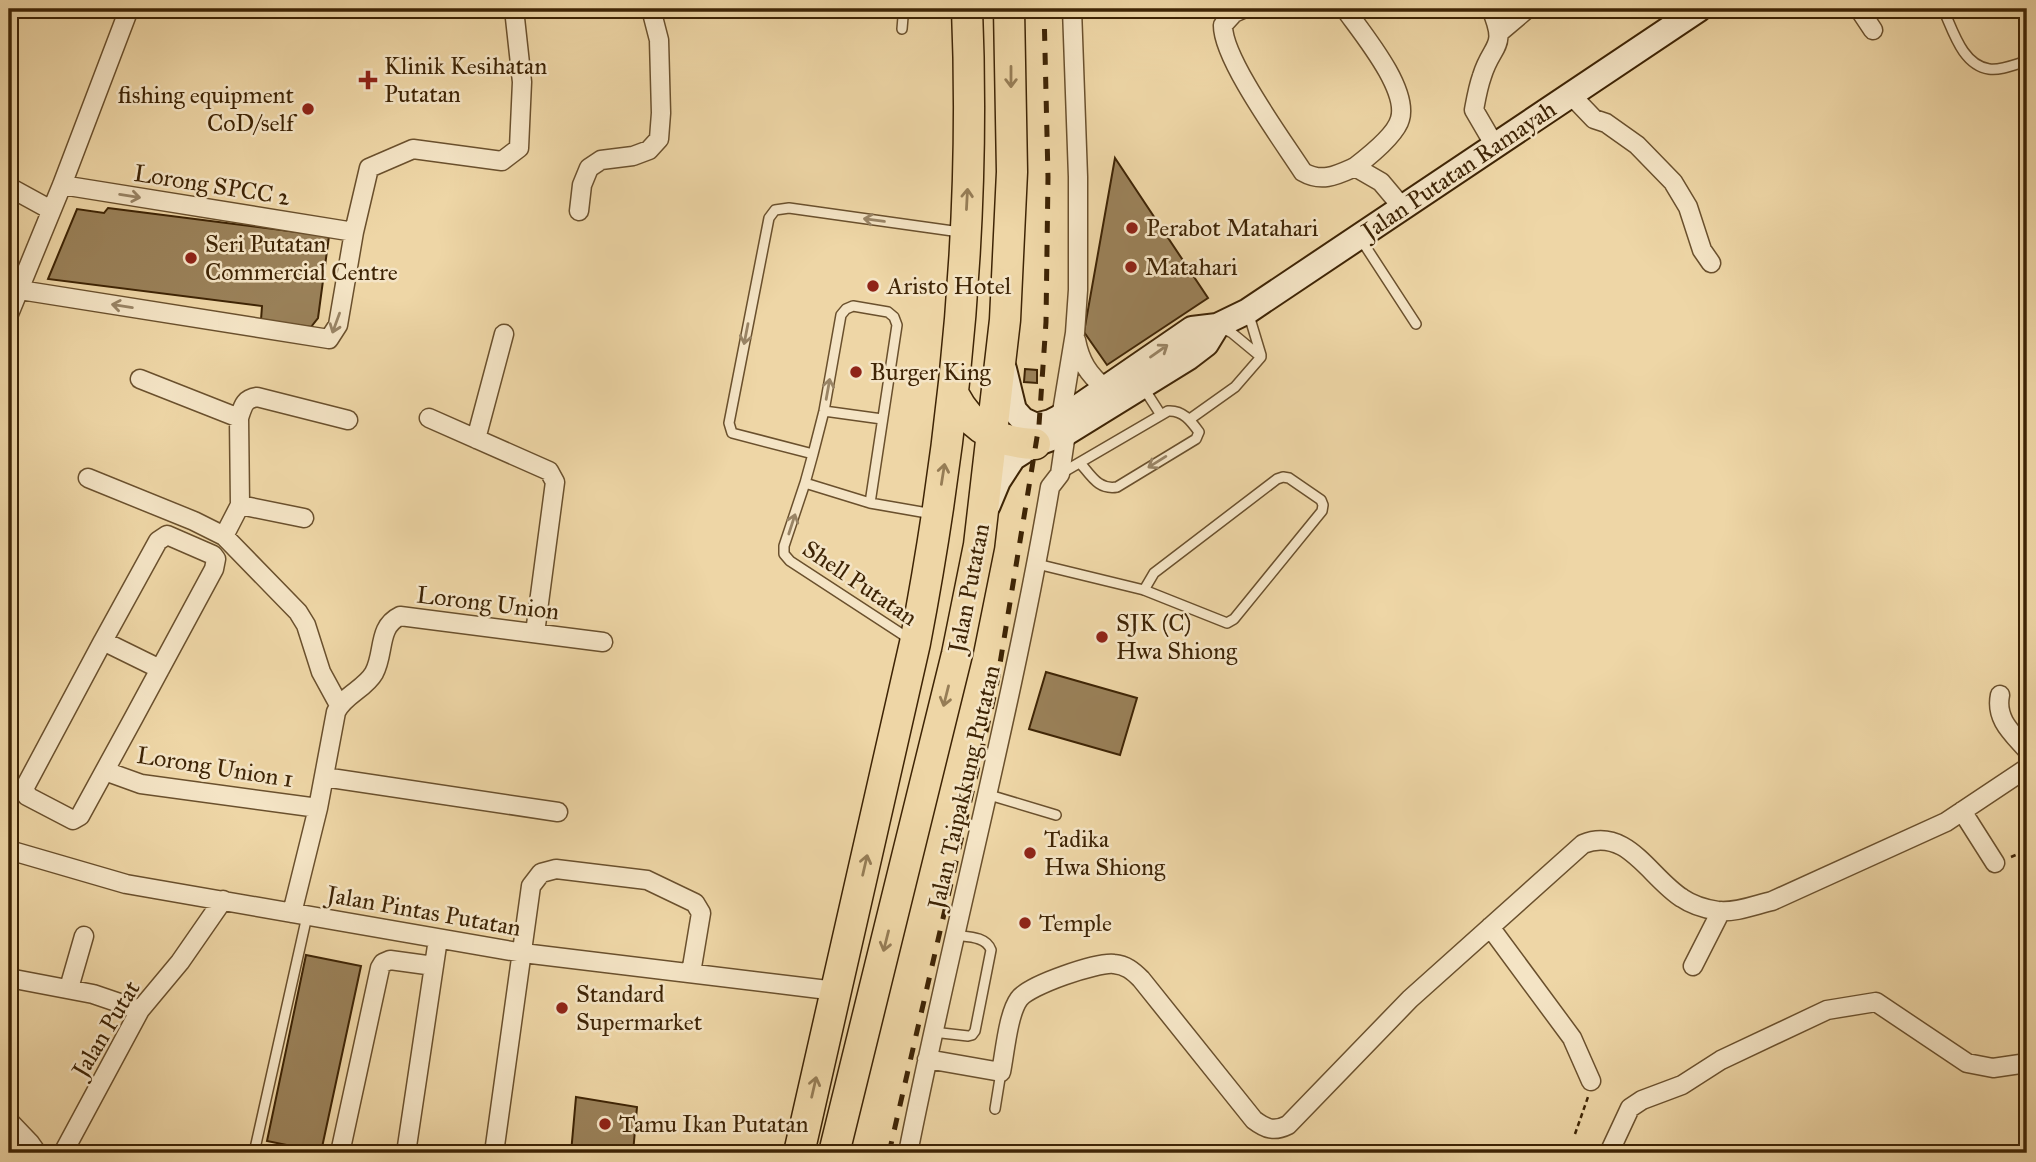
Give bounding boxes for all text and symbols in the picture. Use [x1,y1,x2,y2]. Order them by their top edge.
place label: Klinik Kesihatan Putatan [384,51,547,109]
one-way arrow [1004,65,1018,88]
marker: Klinik Kesihatan Putatan [358,70,378,90]
place label: fishing equipment CoD/self [118,80,298,138]
street label: Jalan Putatan Ramayah [1354,94,1562,248]
marker: fishing equipment CoD/self [300,101,316,117]
street label: Lorong SPCC 2 [132,158,292,212]
one-way arrow [961,188,974,211]
one-way arrow [118,190,140,203]
place label: Perabot Matahari [1146,213,1319,243]
one-way arrow [863,214,886,227]
marker: Perabot Matahari [1124,220,1140,236]
place label: Seri Putatan Commercial Centre [205,229,398,287]
marker: Seri Putatan Commercial Centre [183,250,199,266]
place label: Matahari [1145,252,1238,282]
marker: Matahari [1123,259,1139,275]
place label: Aristo Hotel [886,271,1012,301]
marker: Aristo Hotel [865,278,881,294]
one-way arrow [111,299,134,312]
one-way arrow [329,312,341,333]
one-way arrow [739,322,753,345]
one-way arrow [1149,344,1168,358]
place label: Burger King [870,357,992,387]
marker: Burger King [848,364,864,380]
one-way arrow [822,378,835,401]
one-way arrow [1148,456,1168,470]
one-way arrow [937,463,950,486]
one-way arrow [786,513,799,535]
street label: Jalan Putatan [941,521,996,658]
street label: Shell Putatan [797,534,923,632]
street label: Lorong Union [415,579,561,627]
place label: SJK (C) Hwa Shiong [1116,608,1238,666]
marker: SJK (C) Hwa Shiong [1094,629,1110,645]
street label: Jalan Taipakkung Putatan [921,662,1007,915]
one-way arrow [939,685,952,707]
street label: Lorong Union 1 [135,740,295,794]
place label: Tadika Hwa Shiong [1044,824,1166,882]
marker: Tadika Hwa Shiong [1022,845,1038,861]
one-way arrow [858,854,872,877]
street label: Jalan Pintas Putatan [322,879,523,943]
place label: Temple [1039,908,1112,938]
marker: Temple [1017,915,1033,931]
one-way arrow [878,929,892,952]
street label: Jalan Putat [64,975,147,1085]
place label: Standard Supermarket [576,979,703,1037]
marker: Standard Supermarket [554,1000,570,1016]
one-way arrow [807,1076,821,1099]
place label: Tamu Ikan Putatan [619,1109,809,1139]
marker: Tamu Ikan Putatan [597,1116,613,1132]

